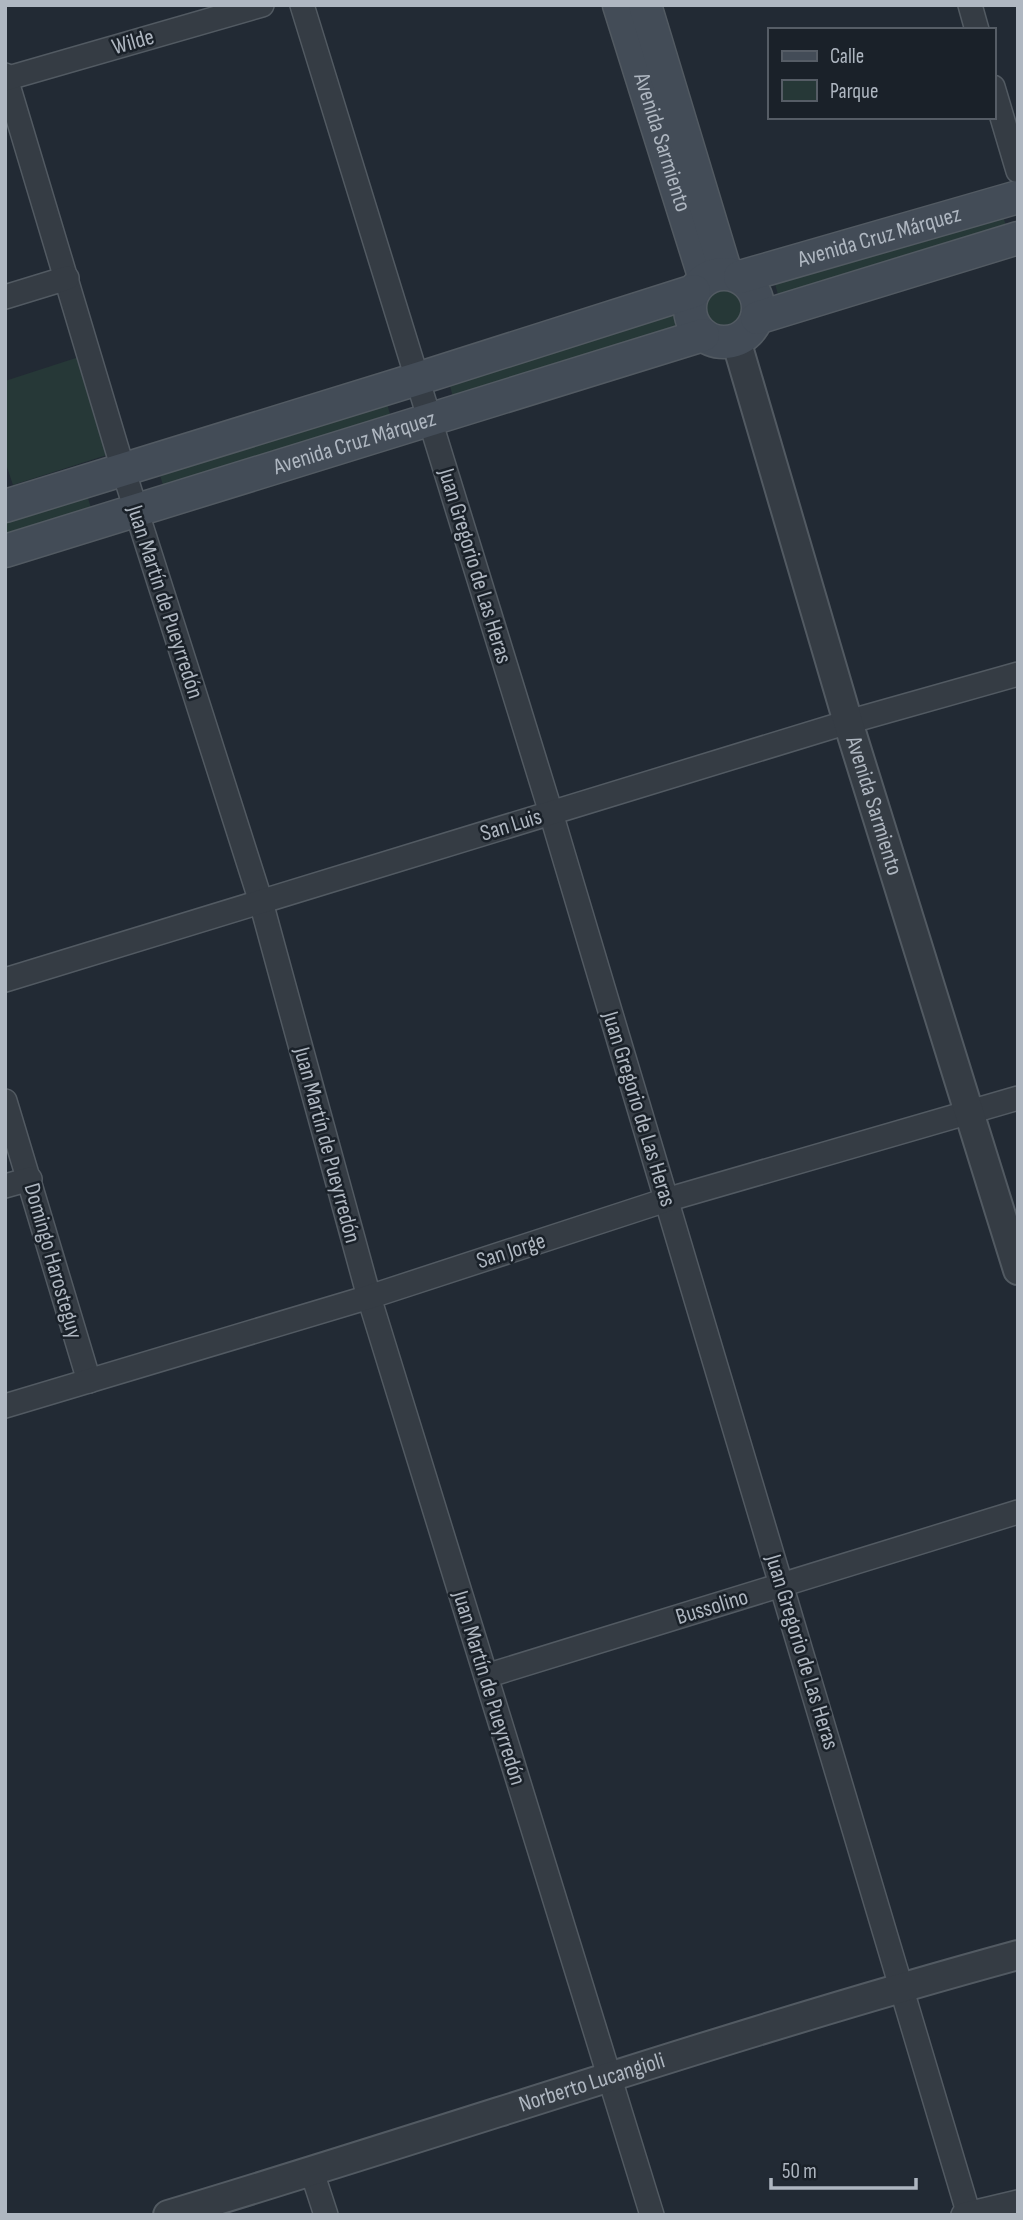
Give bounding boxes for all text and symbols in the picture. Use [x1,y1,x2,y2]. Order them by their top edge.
street label: Wilde [109,23,157,61]
legend [768,28,995,119]
text: Calle [830,44,864,69]
street label: Avenida Sarmiento [627,69,697,215]
text: Parque [830,79,878,104]
street label: Avenida Cruz Márquez [794,200,964,274]
street label: Avenida Cruz Márquez [269,405,439,481]
street label: Juan Gregorio de Las Heras [432,464,518,667]
street label: Juan Martín de Pueyrredón [120,501,209,702]
street label: Avenida Sarmiento [839,732,909,879]
street label: San Luis [477,802,545,848]
street label: Juan Gregorio de Las Heras [596,1007,682,1210]
street label: Juan Martín de Pueyrredón [287,1043,367,1246]
street label: Domingo Harosteguy [17,1180,89,1342]
street label: San Jorge [473,1227,549,1275]
street label: Juan Gregorio de Las Heras [759,1550,845,1753]
street label: Bussolino [672,1583,752,1631]
street label: Juan Martín de Pueyrredón [446,1586,532,1789]
street label: Norberto Lucangioli [515,2046,668,2119]
scale bar [771,2146,916,2190]
text: 50 m [782,2159,817,2184]

